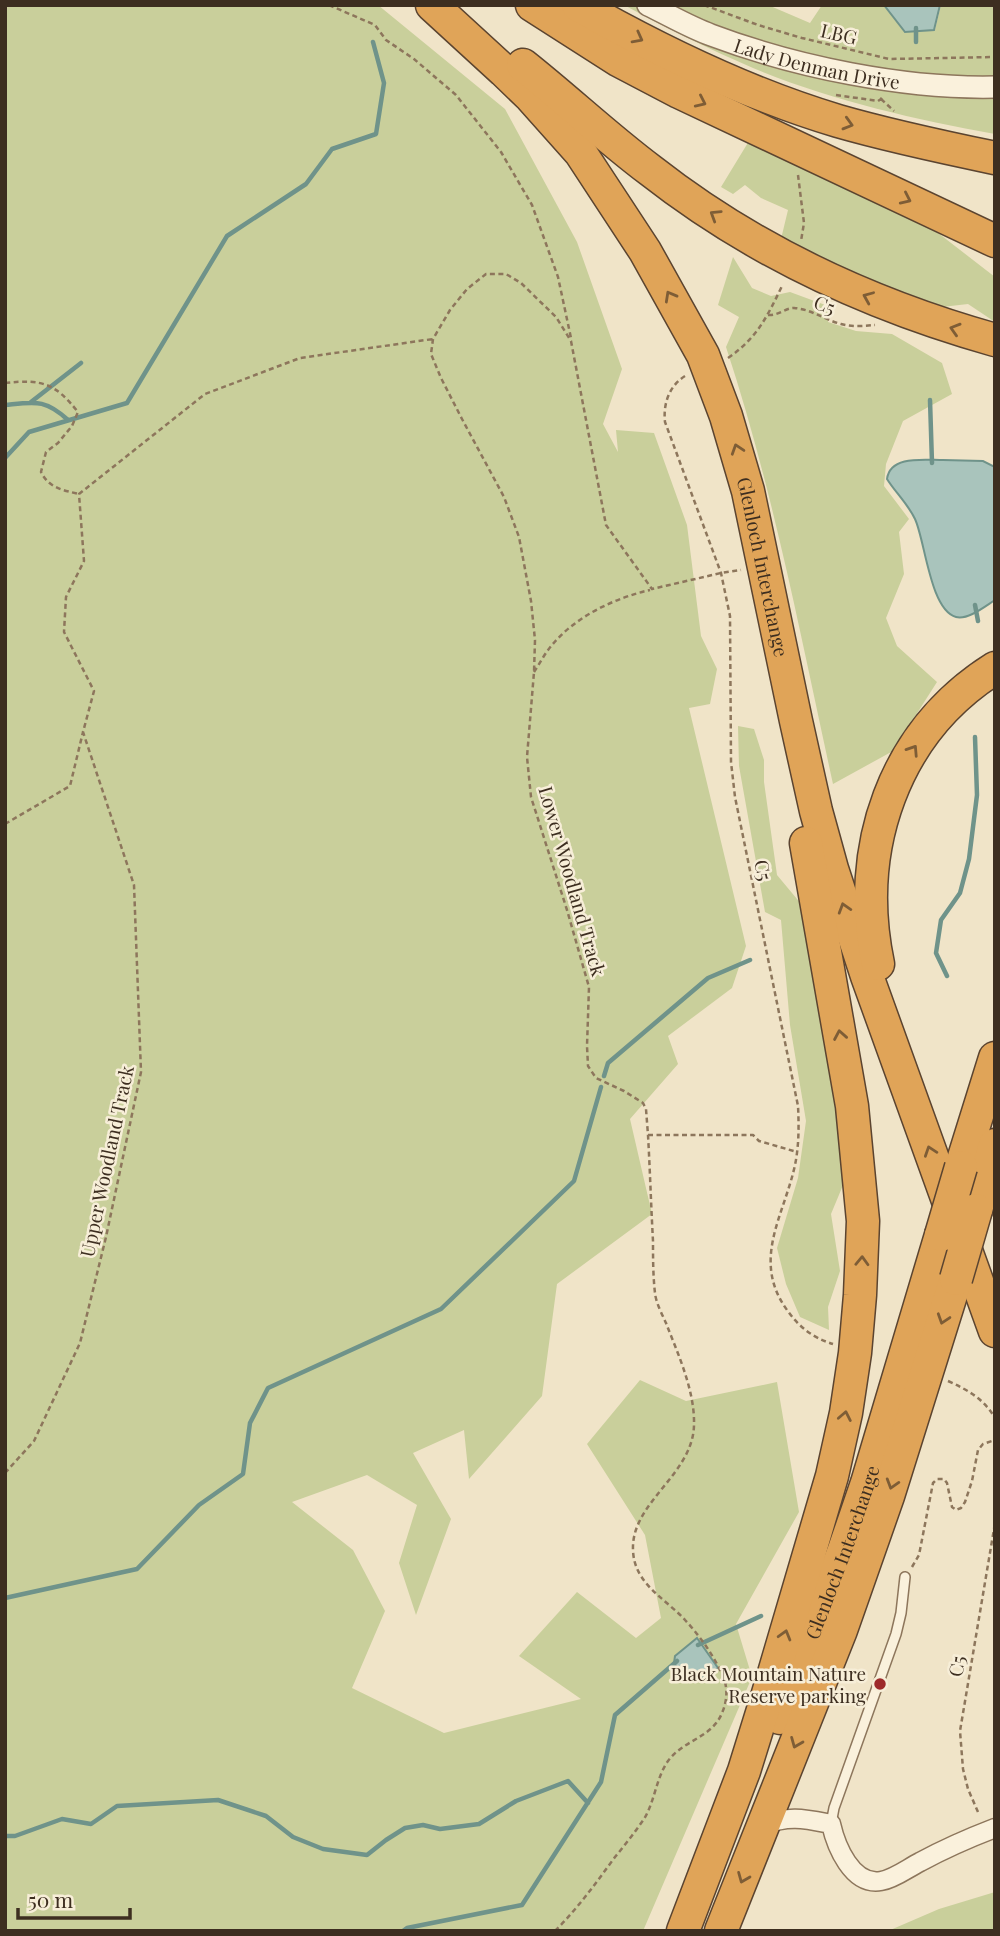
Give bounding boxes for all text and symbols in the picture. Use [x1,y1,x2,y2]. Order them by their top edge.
street label: LBG [818,16,860,50]
one-way arrow [631,30,643,44]
street label: Lady Denman Drive [731,31,902,94]
one-way arrow [694,94,706,108]
one-way arrow [842,116,854,130]
one-way arrow [899,191,912,205]
one-way arrow [709,211,722,224]
street label: C5 [811,288,840,320]
one-way arrow [665,290,678,303]
one-way arrow [862,291,874,305]
one-way arrow [949,322,961,337]
one-way arrow [731,444,745,456]
street label: Glenloch Interchange [732,474,795,659]
one-way arrow [904,745,917,758]
street label: Lower Woodland Track [533,783,613,979]
street label: C5 [749,857,779,883]
one-way arrow [837,902,852,914]
one-way arrow [833,1029,848,1041]
street label: Upper Woodland Track [73,1062,139,1259]
one-way arrow [924,1146,938,1158]
one-way arrow [854,1255,869,1266]
one-way arrow [937,1312,951,1324]
one-way arrow [837,1410,852,1422]
street label: Glenloch Interchange [798,1462,885,1643]
one-way arrow [885,1477,900,1489]
one-way arrow [777,1629,791,1641]
street label: C5 [941,1653,971,1679]
place label: Black Mountain Nature Reserve parking [670,1660,866,1708]
marker: Black Mountain Nature Reserve parking [872,1676,888,1692]
one-way arrow [791,1736,805,1748]
one-way arrow [737,1872,751,1884]
scale bar [18,1876,130,1920]
text: 50 m [28,1885,74,1913]

